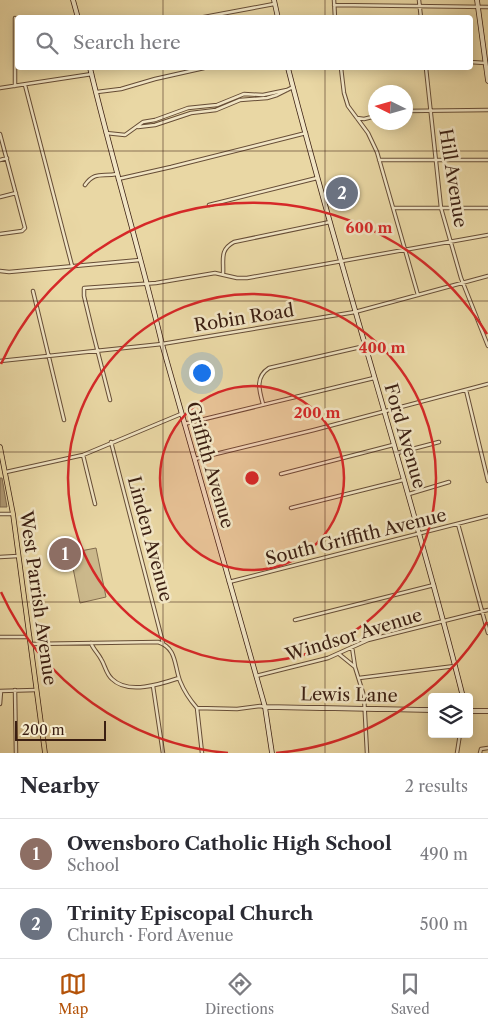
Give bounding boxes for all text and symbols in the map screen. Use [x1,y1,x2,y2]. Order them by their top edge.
search box [15,15,473,70]
icon: search [33,29,61,57]
text: Search here [73,31,181,54]
north arrow [368,85,413,130]
street label: Hill Avenue [434,127,472,229]
pin: 2 [326,174,358,212]
text: 600 m [346,218,392,237]
street label: Robin Road [192,299,296,337]
text: 400 m [359,338,405,357]
your location [189,360,215,386]
street label: Ford Avenue [379,381,431,491]
street label: Griffith Avenue [181,399,239,531]
text: 200 m [294,403,340,422]
centre of rings [243,469,261,487]
street label: Linden Avenue [123,474,177,604]
street label: South Griffith Avenue [263,504,449,570]
street label: West Parrish Avenue [15,508,61,687]
pin: 1 [49,535,81,573]
street label: Windsor Avenue [282,604,425,667]
street label: Lewis Lane [300,683,398,707]
map controls [428,693,473,738]
button: layers [428,693,473,738]
scale bar [15,718,106,741]
text: 200 m [22,721,65,739]
text: Nearby [20,773,99,798]
text: 2 results [405,776,468,796]
text: Owensboro Catholic High School [67,832,392,855]
text: 1 [32,844,40,864]
text: 490 m [420,844,468,864]
text: School [67,855,119,875]
text: Trinity Episcopal Church [67,902,313,925]
text: 2 [31,914,41,934]
text: 500 m [420,914,468,934]
text: Church · Ford Avenue [67,925,233,945]
tab: Map [58,970,88,1018]
tab: Directions [205,970,274,1018]
tab: Saved [391,970,430,1018]

